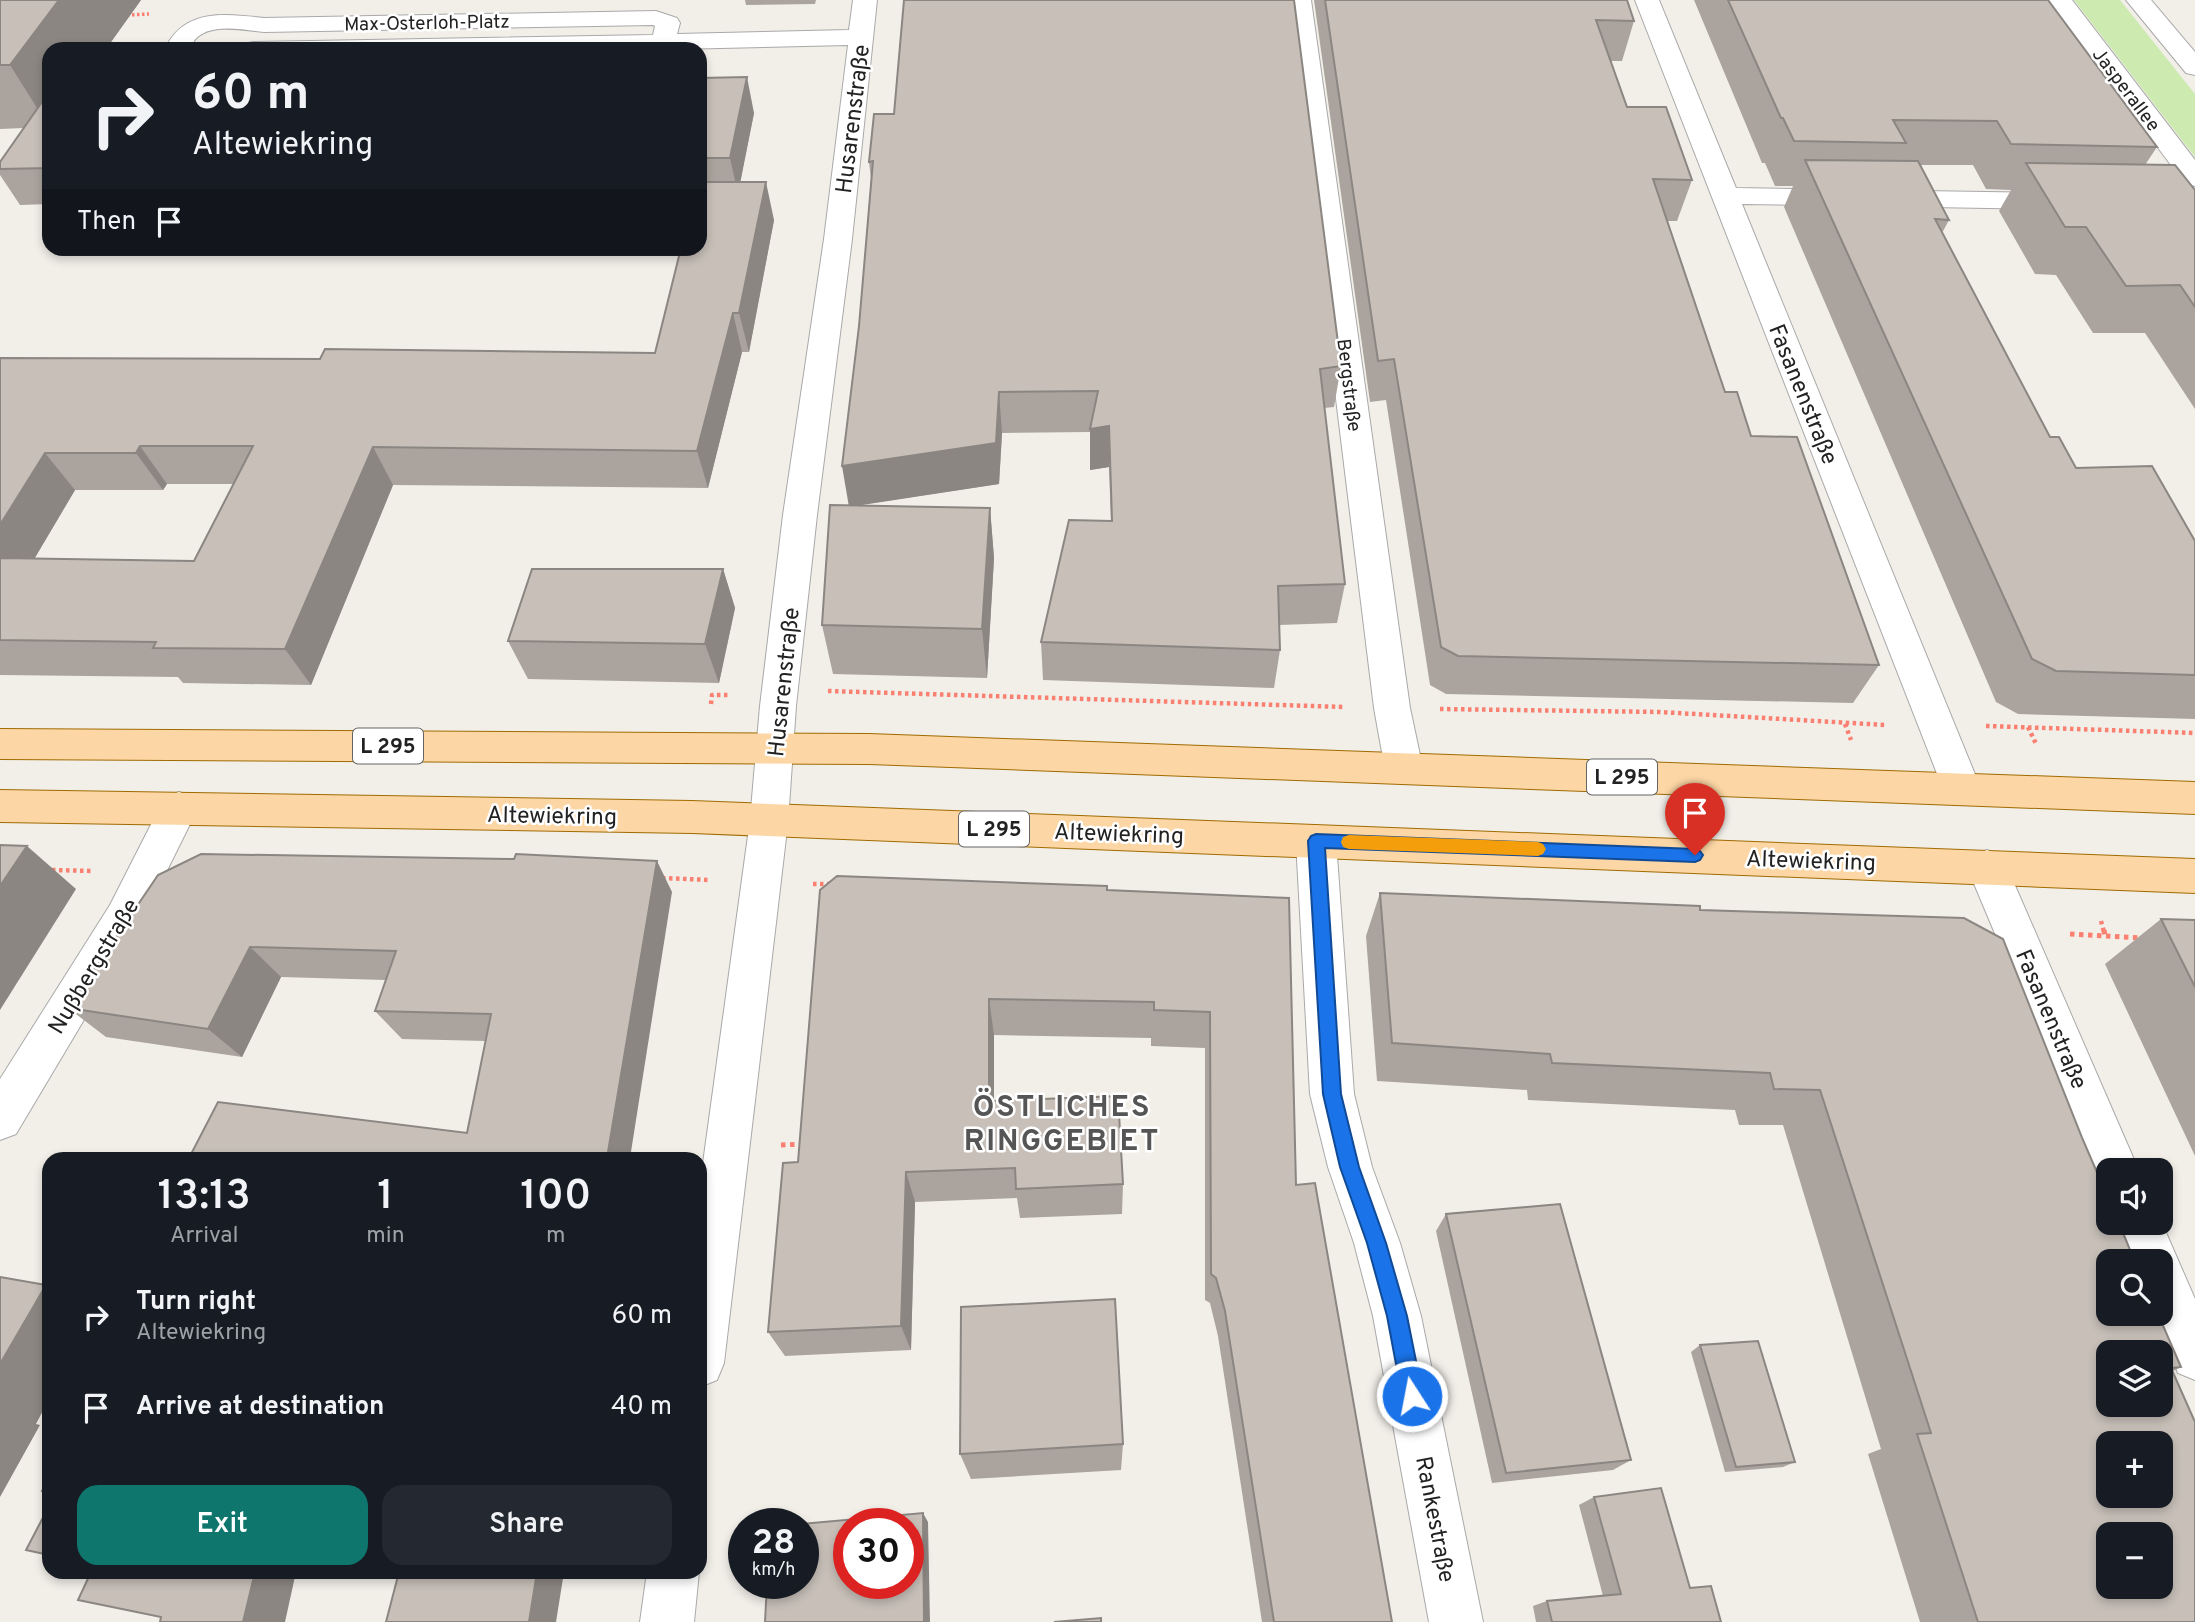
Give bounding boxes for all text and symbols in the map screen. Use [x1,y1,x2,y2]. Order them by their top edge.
street label: Max-Osterloh-Platz [344,11,510,37]
street label: Husarenstraße [831,43,878,195]
street label: Jasperallee [2086,44,2165,137]
text: 60 m [192,65,310,127]
icon: right [77,70,168,161]
text: Altewiekring [192,126,373,166]
icon: arrive [150,203,188,241]
text: Then [77,206,136,239]
street label: Fasanenstraße [1760,320,1843,469]
street label: Bergstraße [1330,337,1366,433]
street label: Husarenstraße [763,606,808,758]
road number: L 295 [353,728,423,764]
road number: L 295 [1587,760,1657,794]
pin [1665,783,1725,855]
icon: arrive [1676,794,1714,832]
street label: Altewiekring [487,802,617,833]
road number: L 295 [959,812,1029,846]
street label: Altewiekring [1053,819,1184,852]
street label: Altewiekring [1745,846,1876,879]
street label: Nußbergstraße [43,894,147,1040]
street label: Fasanenstraße [2007,946,2092,1094]
district label: ÖSTLICHES RINGGEBIET [964,1087,1160,1161]
map controls [2096,1158,2173,1599]
button: sound [2096,1158,2173,1235]
text: 13:13 [158,1171,251,1224]
text: 1 [377,1171,394,1224]
text: 100 [520,1171,591,1224]
text: Arrival [170,1222,238,1251]
text: min [366,1222,405,1251]
text: m [546,1222,566,1251]
button: search [2096,1249,2173,1326]
text: Turn right [136,1286,256,1319]
icon: right [77,1298,115,1336]
text: 60 m [612,1300,672,1333]
text: Altewiekring [136,1319,266,1348]
button: layers [2096,1340,2173,1417]
position arrow [1375,1359,1449,1433]
icon: arrive [77,1389,115,1427]
text: Arrive at destination [136,1391,384,1424]
text: 40 m [611,1391,672,1424]
button: + [2096,1431,2173,1508]
street label: Rankestraße [1407,1454,1460,1585]
button: Exit [77,1485,368,1565]
button: Share [382,1485,672,1565]
speed limit sign: 30 [833,1508,924,1599]
text: 28 [752,1522,795,1566]
button: − [2096,1522,2173,1599]
text: km/h [752,1559,795,1582]

